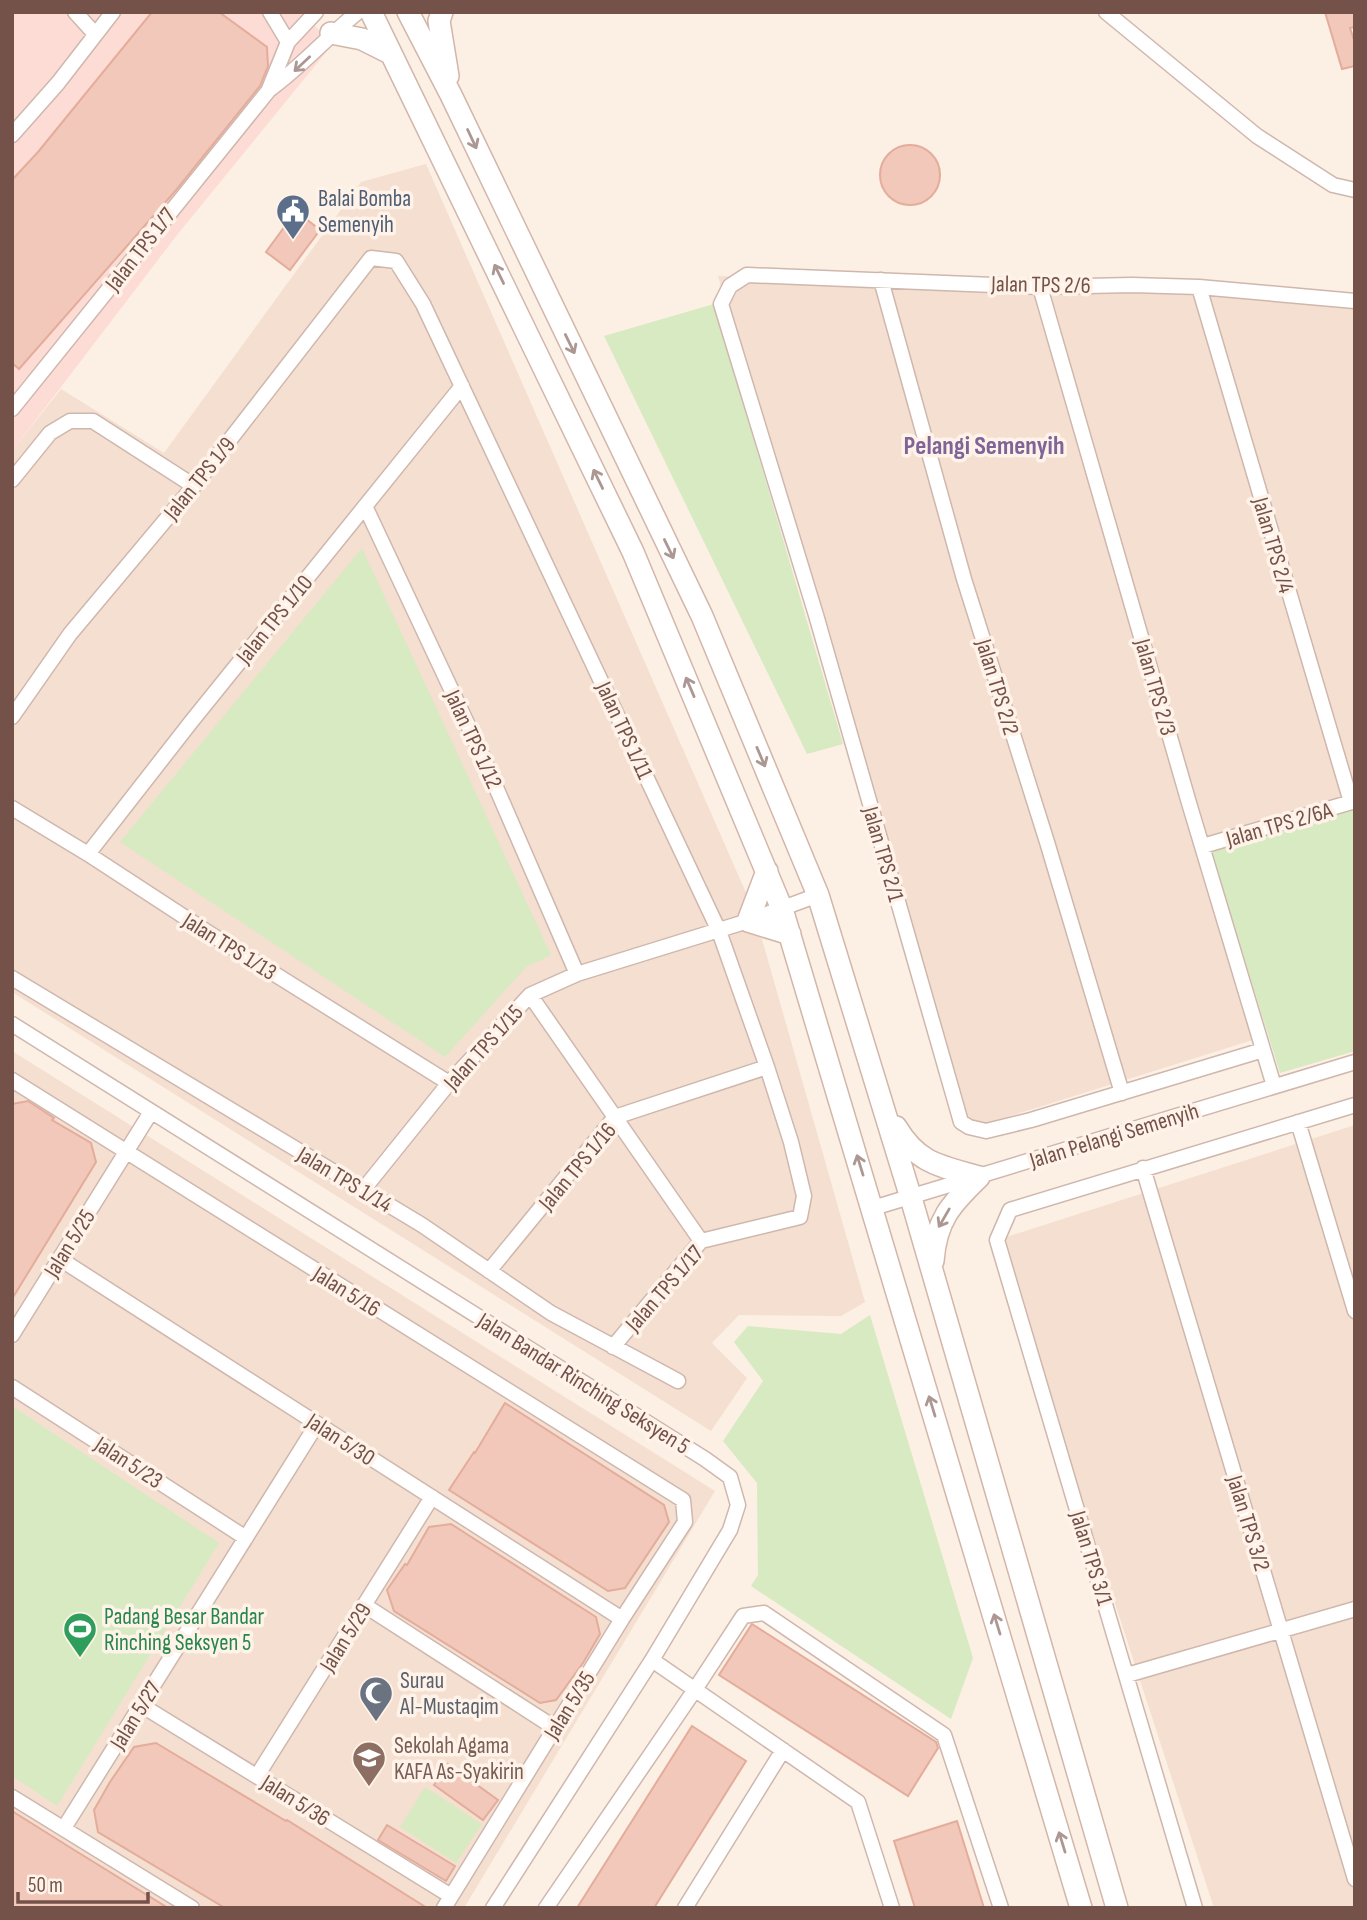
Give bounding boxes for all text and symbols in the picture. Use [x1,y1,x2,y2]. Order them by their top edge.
one-way arrow [293,55,310,72]
one-way arrow [466,128,479,149]
place label: Balai Bomba Semenyih [318,185,411,239]
public building icon: Balai Bomba Semenyih [274,192,312,241]
street label: Jalan TPS 1/7 [99,202,182,298]
one-way arrow [491,264,505,285]
street label: Jalan TPS 2/6 [990,270,1091,300]
one-way arrow [563,333,577,354]
district label: Pelangi Semenyih [904,431,1064,462]
street label: Jalan TPS 1/9 [157,432,242,526]
one-way arrow [590,469,604,490]
street label: Jalan TPS 2/4 [1246,493,1300,597]
one-way arrow [663,538,677,559]
street label: Jalan TPS 1/10 [230,570,319,671]
street label: Jalan TPS 2/2 [969,635,1025,739]
street label: Jalan TPS 2/3 [1128,635,1182,739]
street label: Jalan TPS 1/11 [589,676,659,783]
one-way arrow [682,677,695,698]
street label: Jalan TPS 1/12 [438,685,508,793]
one-way arrow [755,746,768,767]
street label: Jalan TPS 2/6A [1222,796,1336,854]
street label: Jalan TPS 2/1 [856,803,910,905]
street label: Jalan TPS 1/13 [176,906,282,987]
street label: Jalan TPS 1/15 [437,999,529,1097]
street label: Jalan Pelangi Semenyih [1026,1097,1202,1175]
street label: Jalan TPS 1/16 [532,1117,623,1217]
street label: Jalan TPS 1/14 [291,1140,397,1219]
one-way arrow [853,1154,866,1176]
street label: Jalan 5/25 [38,1204,102,1284]
one-way arrow [937,1208,951,1228]
street label: Jalan TPS 1/17 [619,1240,710,1338]
street label: Jalan 5/16 [307,1260,385,1323]
street label: Jalan Bandar Rinching Seksyen 5 [471,1307,695,1461]
one-way arrow [925,1395,938,1417]
street label: Jalan 5/30 [300,1407,380,1472]
street label: Jalan 5/23 [88,1430,168,1495]
street label: Jalan TPS 3/2 [1220,1471,1276,1575]
street label: Jalan TPS 3/1 [1063,1507,1119,1609]
street label: Jalan 5/29 [313,1598,378,1678]
place label: Padang Besar Bandar Rinching Seksyen 5 [104,1603,265,1657]
sports icon: Padang Besar Bandar Rinching Seksyen 5 [61,1610,99,1659]
one-way arrow [990,1614,1003,1636]
street label: Jalan 5/35 [538,1666,602,1746]
place label: Surau Al-Mustaqim [399,1667,499,1721]
mosque icon: Surau Al-Mustaqim [357,1674,395,1723]
street label: Jalan 5/27 [104,1676,168,1756]
place label: Sekolah Agama KAFA As-Syakirin [394,1732,524,1786]
school or university icon: Sekolah Agama KAFA As-Syakirin [350,1739,388,1788]
street label: Jalan 5/36 [255,1768,335,1833]
one-way arrow [1054,1832,1067,1854]
scale bar [18,1860,147,1904]
text: 50 m [28,1873,63,1898]

